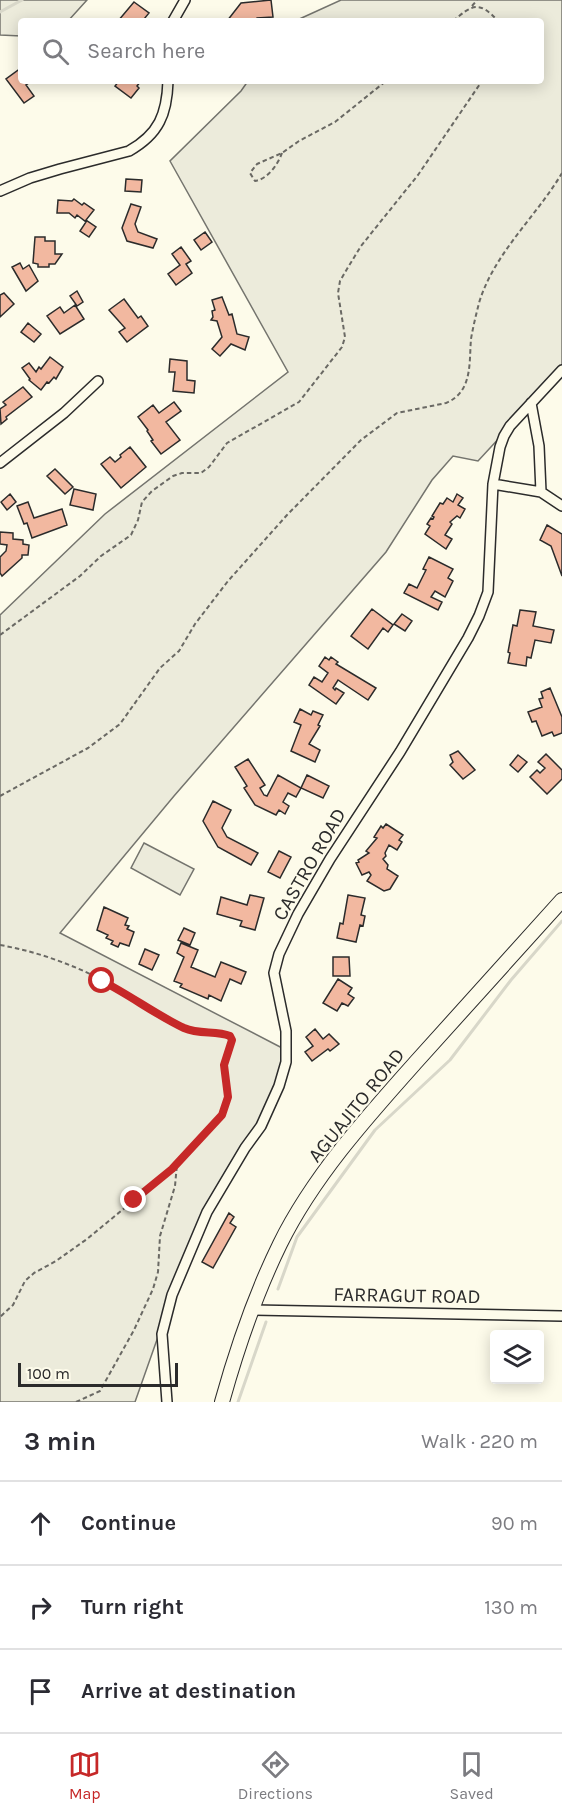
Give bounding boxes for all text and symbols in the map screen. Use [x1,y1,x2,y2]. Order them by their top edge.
search box [18,18,544,84]
icon: search [39,35,72,68]
text: Search here [87,38,205,64]
street label: CASTRO ROAD [268,804,351,924]
route start [88,967,114,993]
street label: AGUAJITO ROAD [303,1044,409,1167]
route end [120,1186,146,1212]
street label: FARRAGUT ROAD [333,1283,481,1308]
map controls [490,1330,544,1384]
button: layers [490,1330,544,1384]
scale bar [18,1360,178,1388]
text: 100 m [27,1364,70,1383]
text: 3 min [24,1426,96,1457]
text: Walk · 220 m [421,1430,538,1453]
icon: ahead [24,1507,57,1540]
text: Continue [81,1510,176,1536]
text: 90 m [491,1512,538,1535]
icon: right [24,1591,57,1624]
text: Turn right [81,1594,184,1620]
text: 130 m [484,1596,538,1619]
icon: arrive [24,1675,57,1708]
text: Arrive at destination [81,1678,296,1704]
tab: Map [68,1748,101,1803]
tab: Directions [238,1748,313,1803]
tab: Saved [450,1748,494,1803]

